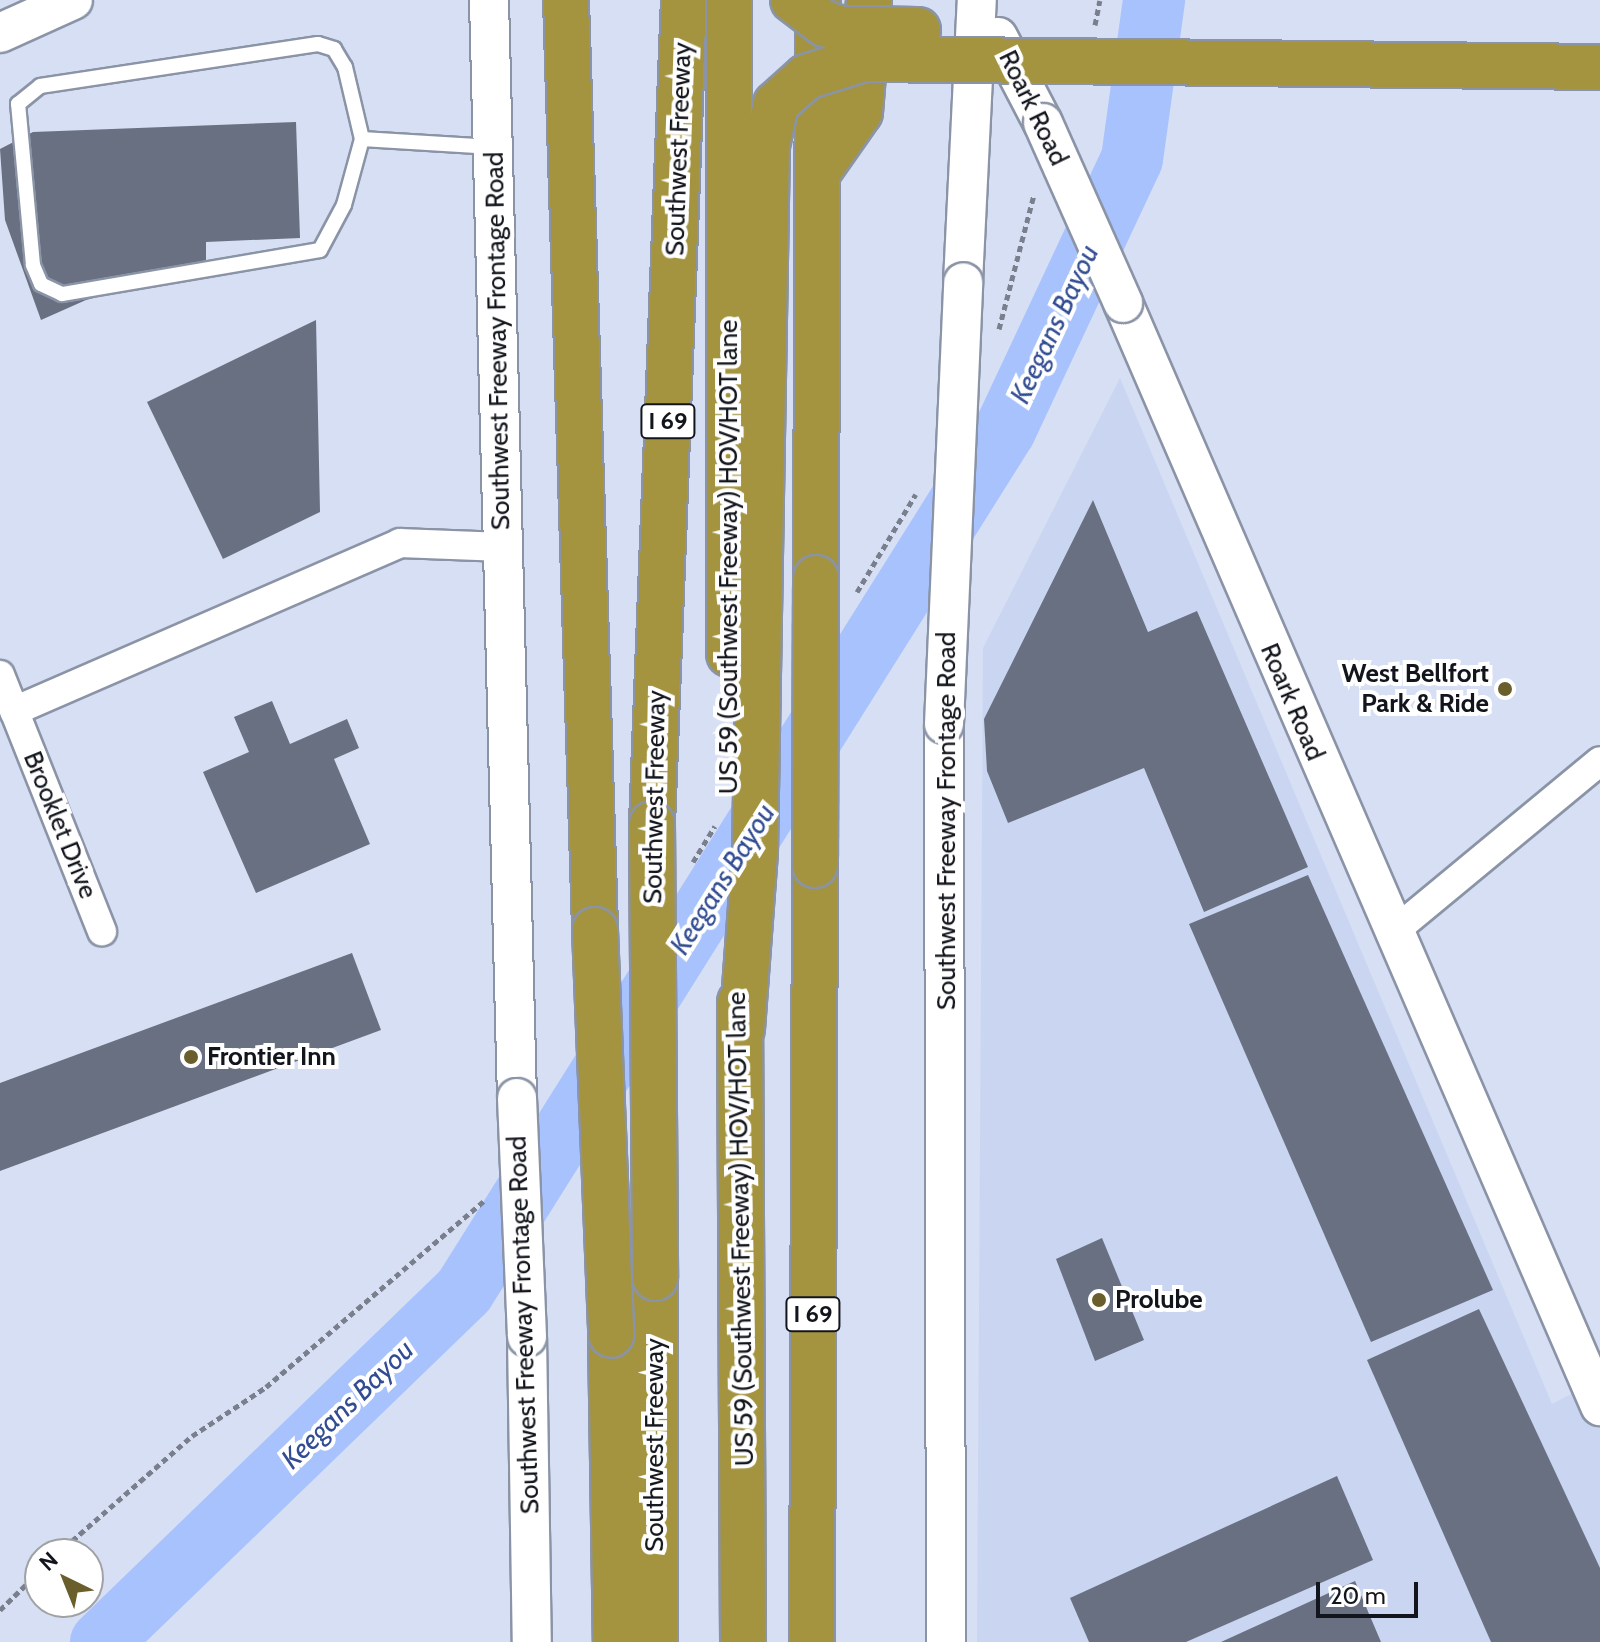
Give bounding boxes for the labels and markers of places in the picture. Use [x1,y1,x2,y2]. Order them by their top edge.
place label: West Bellfort Park & Ride [1342,658,1489,720]
marker: West Bellfort Park & Ride [1496,680,1514,698]
place label: Frontier Inn [207,1041,336,1073]
marker: Frontier Inn [182,1048,200,1066]
place label: Prolube [1115,1284,1203,1316]
marker: Prolube [1090,1291,1108,1309]

